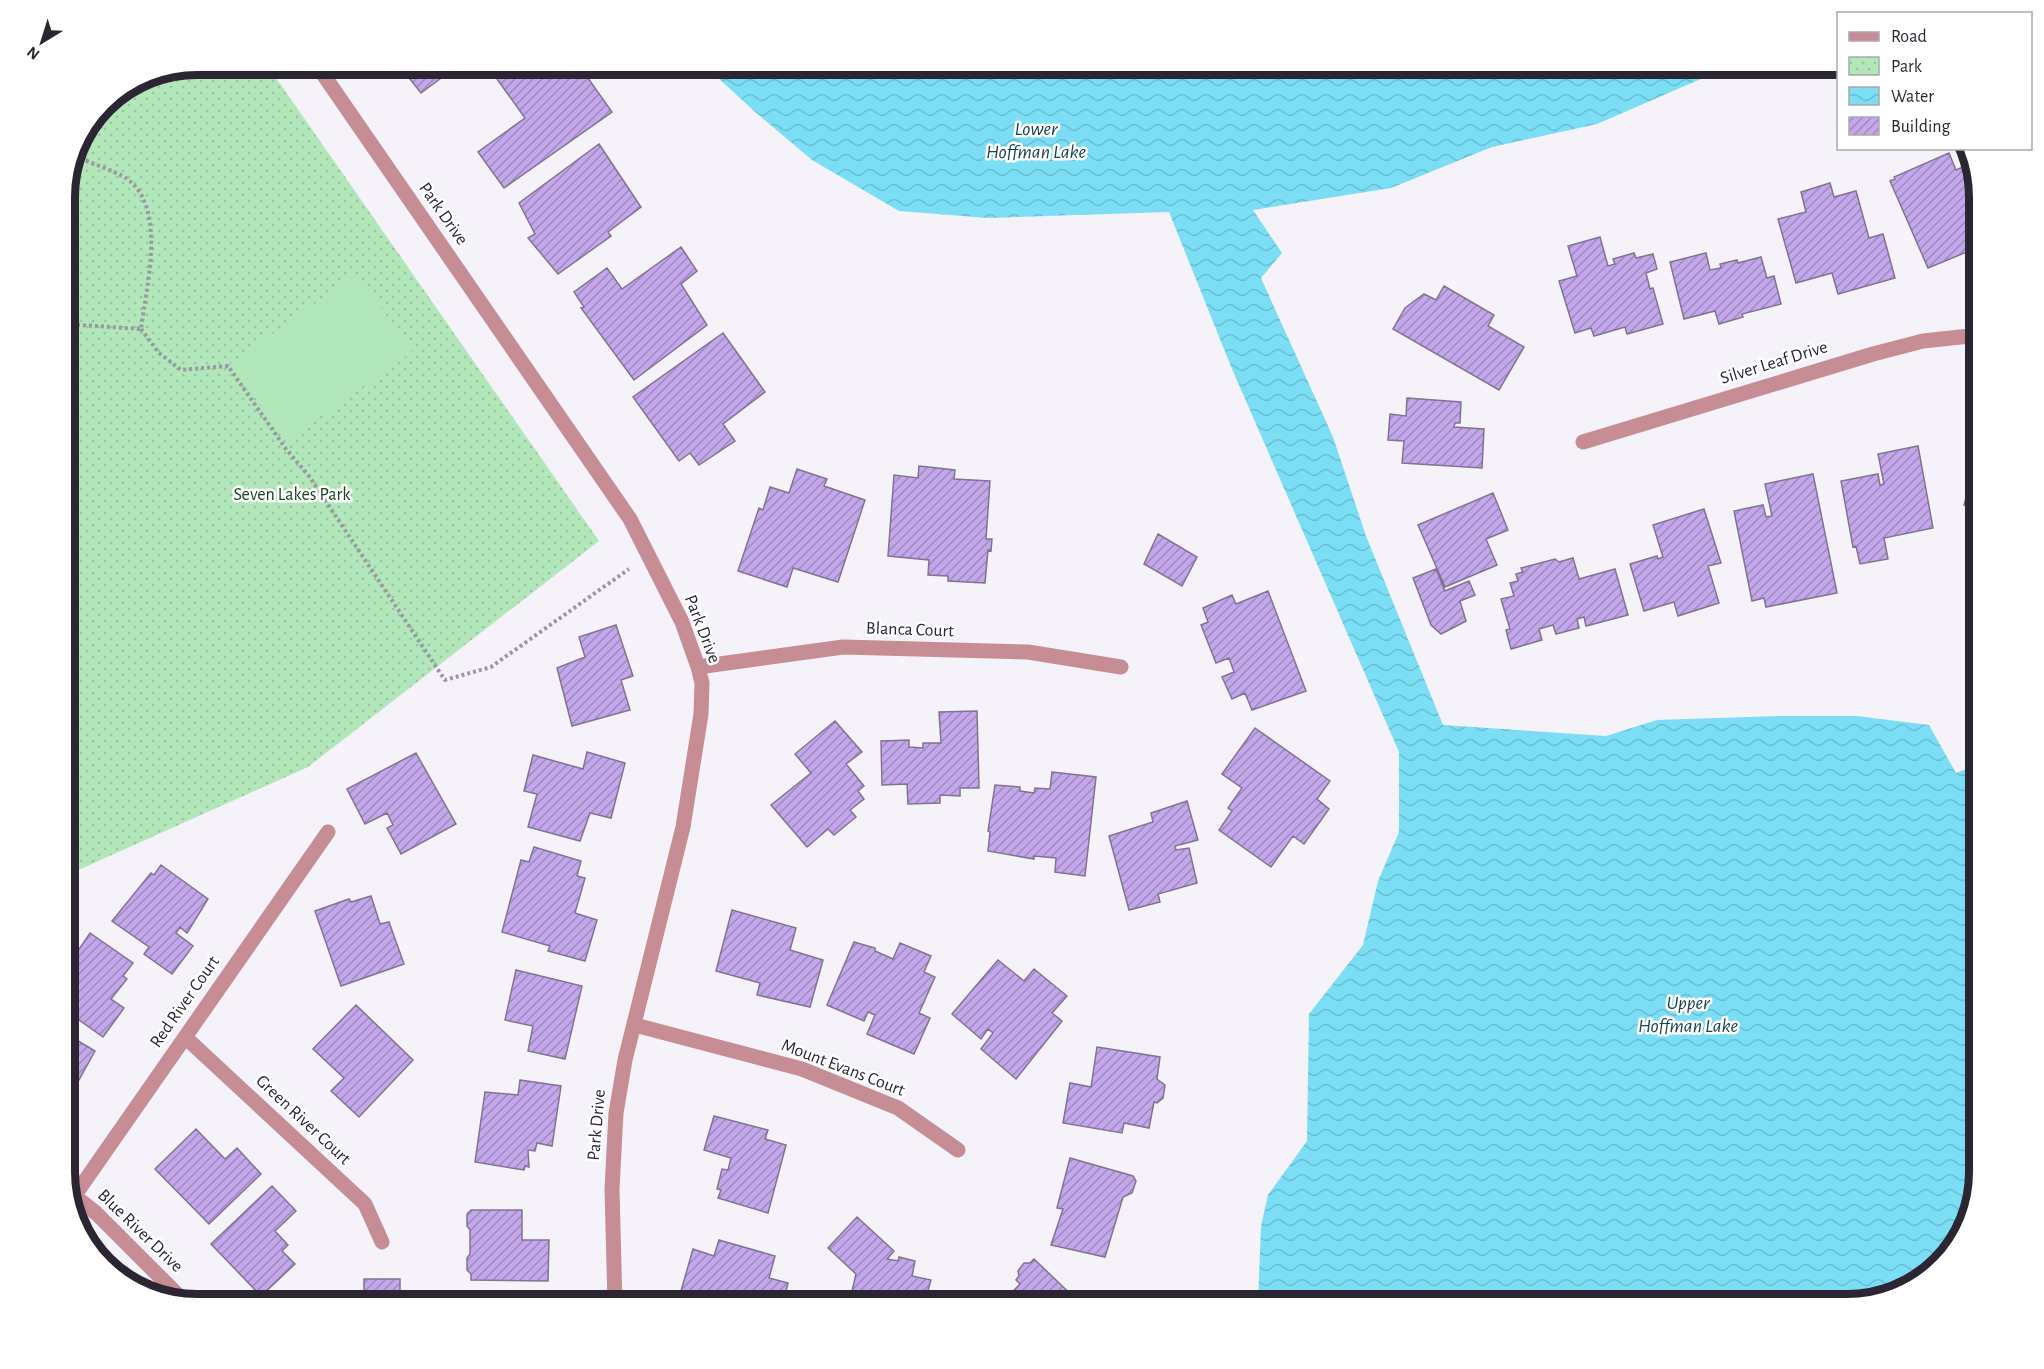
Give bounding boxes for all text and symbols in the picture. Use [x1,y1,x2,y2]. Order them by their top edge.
north arrow [12,12,72,72]
legend [1837,12,2032,150]
text: Road [1891,28,1927,46]
text: N [24,43,43,63]
text: Park [1891,58,1923,76]
text: Water [1891,88,1934,106]
text: Building [1891,118,1951,136]
water label: Lower Hoffman Lake [986,119,1087,162]
street label: Park Drive [415,180,471,248]
street label: Silver Leaf Drive [1718,338,1830,388]
park label: Seven Lakes Park [233,486,351,504]
street label: Park Drive [681,592,723,666]
street label: Blanca Court [866,619,955,641]
street label: Red River Court [147,953,223,1051]
water label: Upper Hoffman Lake [1638,993,1739,1036]
street label: Mount Evans Court [779,1036,907,1100]
street label: Green River Court [252,1072,354,1168]
street label: Park Drive [585,1089,609,1161]
street label: Blue River Drive [94,1186,186,1276]

